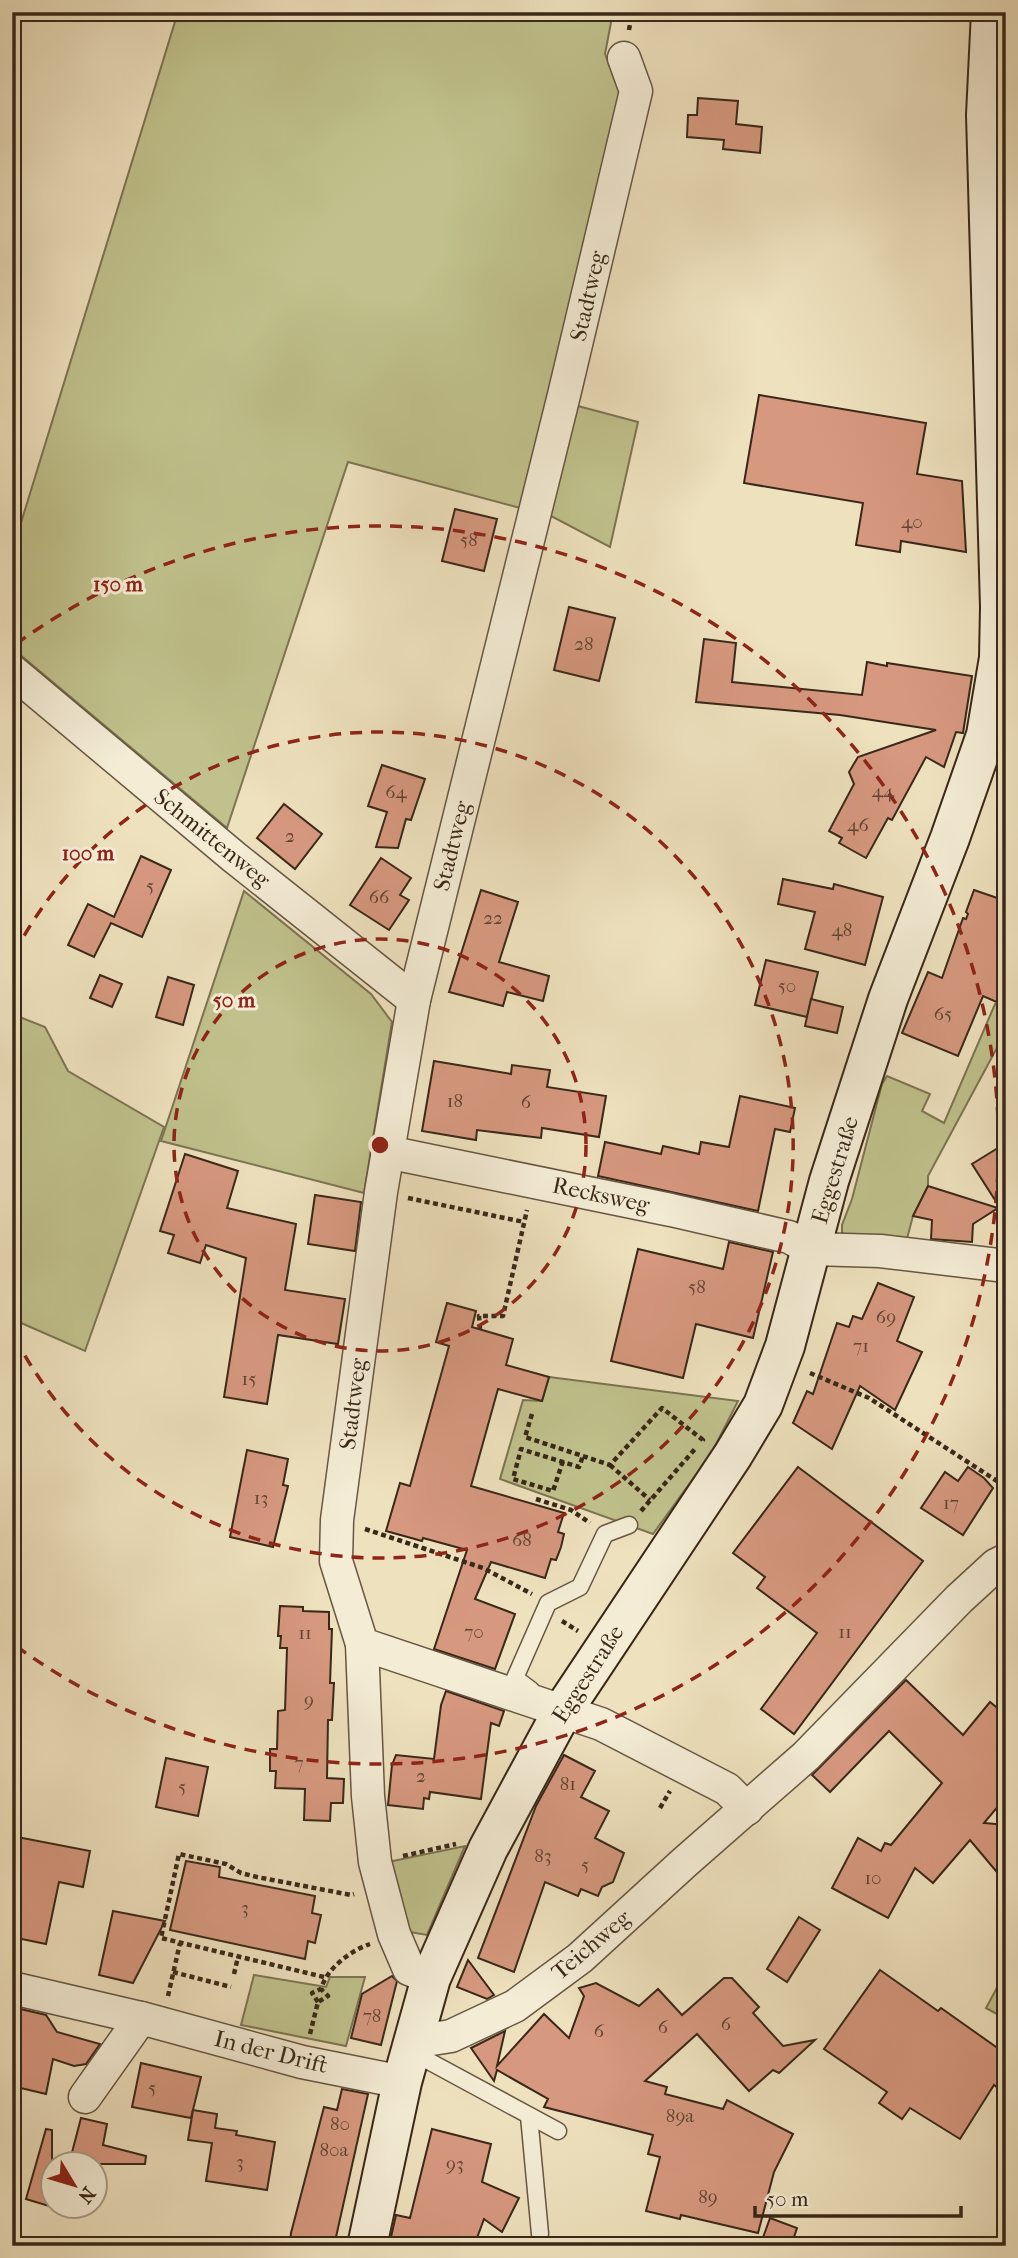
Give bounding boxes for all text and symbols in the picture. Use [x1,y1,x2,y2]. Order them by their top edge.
street label: Stadtweg [565,248,612,344]
house number: 40 [901,511,923,533]
house number: 58 [460,529,478,551]
text: 150 m [93,572,144,596]
house number: 28 [574,633,594,655]
house number: 44 [872,780,895,802]
house number: 64 [385,781,407,803]
street label: Schmittenweg [148,783,276,894]
street label: Stadtweg [428,798,476,894]
house number: 46 [847,814,869,836]
house number: 2 [285,825,295,847]
text: 100 m [62,841,115,865]
house number: 5 [146,875,154,897]
house number: 66 [369,886,390,908]
house number: 22 [483,907,503,929]
house number: 48 [832,919,852,941]
house number: 50 [778,975,796,997]
text: 50 m [213,988,256,1012]
house number: 65 [934,1003,952,1025]
house number: 18 [447,1090,463,1112]
house number: 6 [521,1091,532,1113]
street label: Eggestraße [806,1113,864,1227]
centre of rings [368,1133,392,1157]
street label: Recksweg [550,1172,653,1219]
house number: 58 [688,1276,706,1298]
house number: 69 [876,1306,896,1328]
house number: 71 [853,1335,869,1357]
street label: Stadtweg [334,1356,372,1451]
house number: 15 [242,1368,256,1390]
house number: 13 [254,1487,268,1509]
house number: 17 [943,1492,959,1514]
house number: 68 [512,1529,532,1551]
street label: Eggestraße [546,1620,630,1728]
house number: 70 [464,1621,484,1643]
house number: 11 [838,1621,852,1643]
house number: 11 [298,1622,312,1644]
house number: 9 [304,1689,314,1711]
house number: 7 [294,1752,304,1774]
house number: 2 [416,1765,426,1787]
house number: 81 [560,1773,576,1795]
house number: 5 [178,1776,186,1798]
house number: 83 [534,1845,552,1867]
house number: 5 [581,1854,589,1876]
house number: 10 [864,1867,882,1889]
house number: 3 [241,1897,249,1919]
street label: Teichweg [546,1904,636,1986]
house number: 78 [363,2005,381,2027]
house number: 6 [721,2013,732,2035]
house number: 6 [658,2016,669,2038]
house number: 6 [594,2020,605,2042]
street label: In der Drift [212,2025,330,2079]
house number: 5 [148,2077,156,2099]
house number: 89a [666,2105,694,2127]
house number: 80 [330,2113,350,2135]
house number: 80a [320,2139,349,2161]
north arrow [38,2150,108,2220]
house number: 3 [236,2151,244,2173]
house number: 93 [446,2153,464,2175]
scale bar [755,2174,962,2218]
text: N [73,2182,100,2208]
house number: 89 [698,2186,718,2208]
text: 50 m [766,2187,809,2211]

